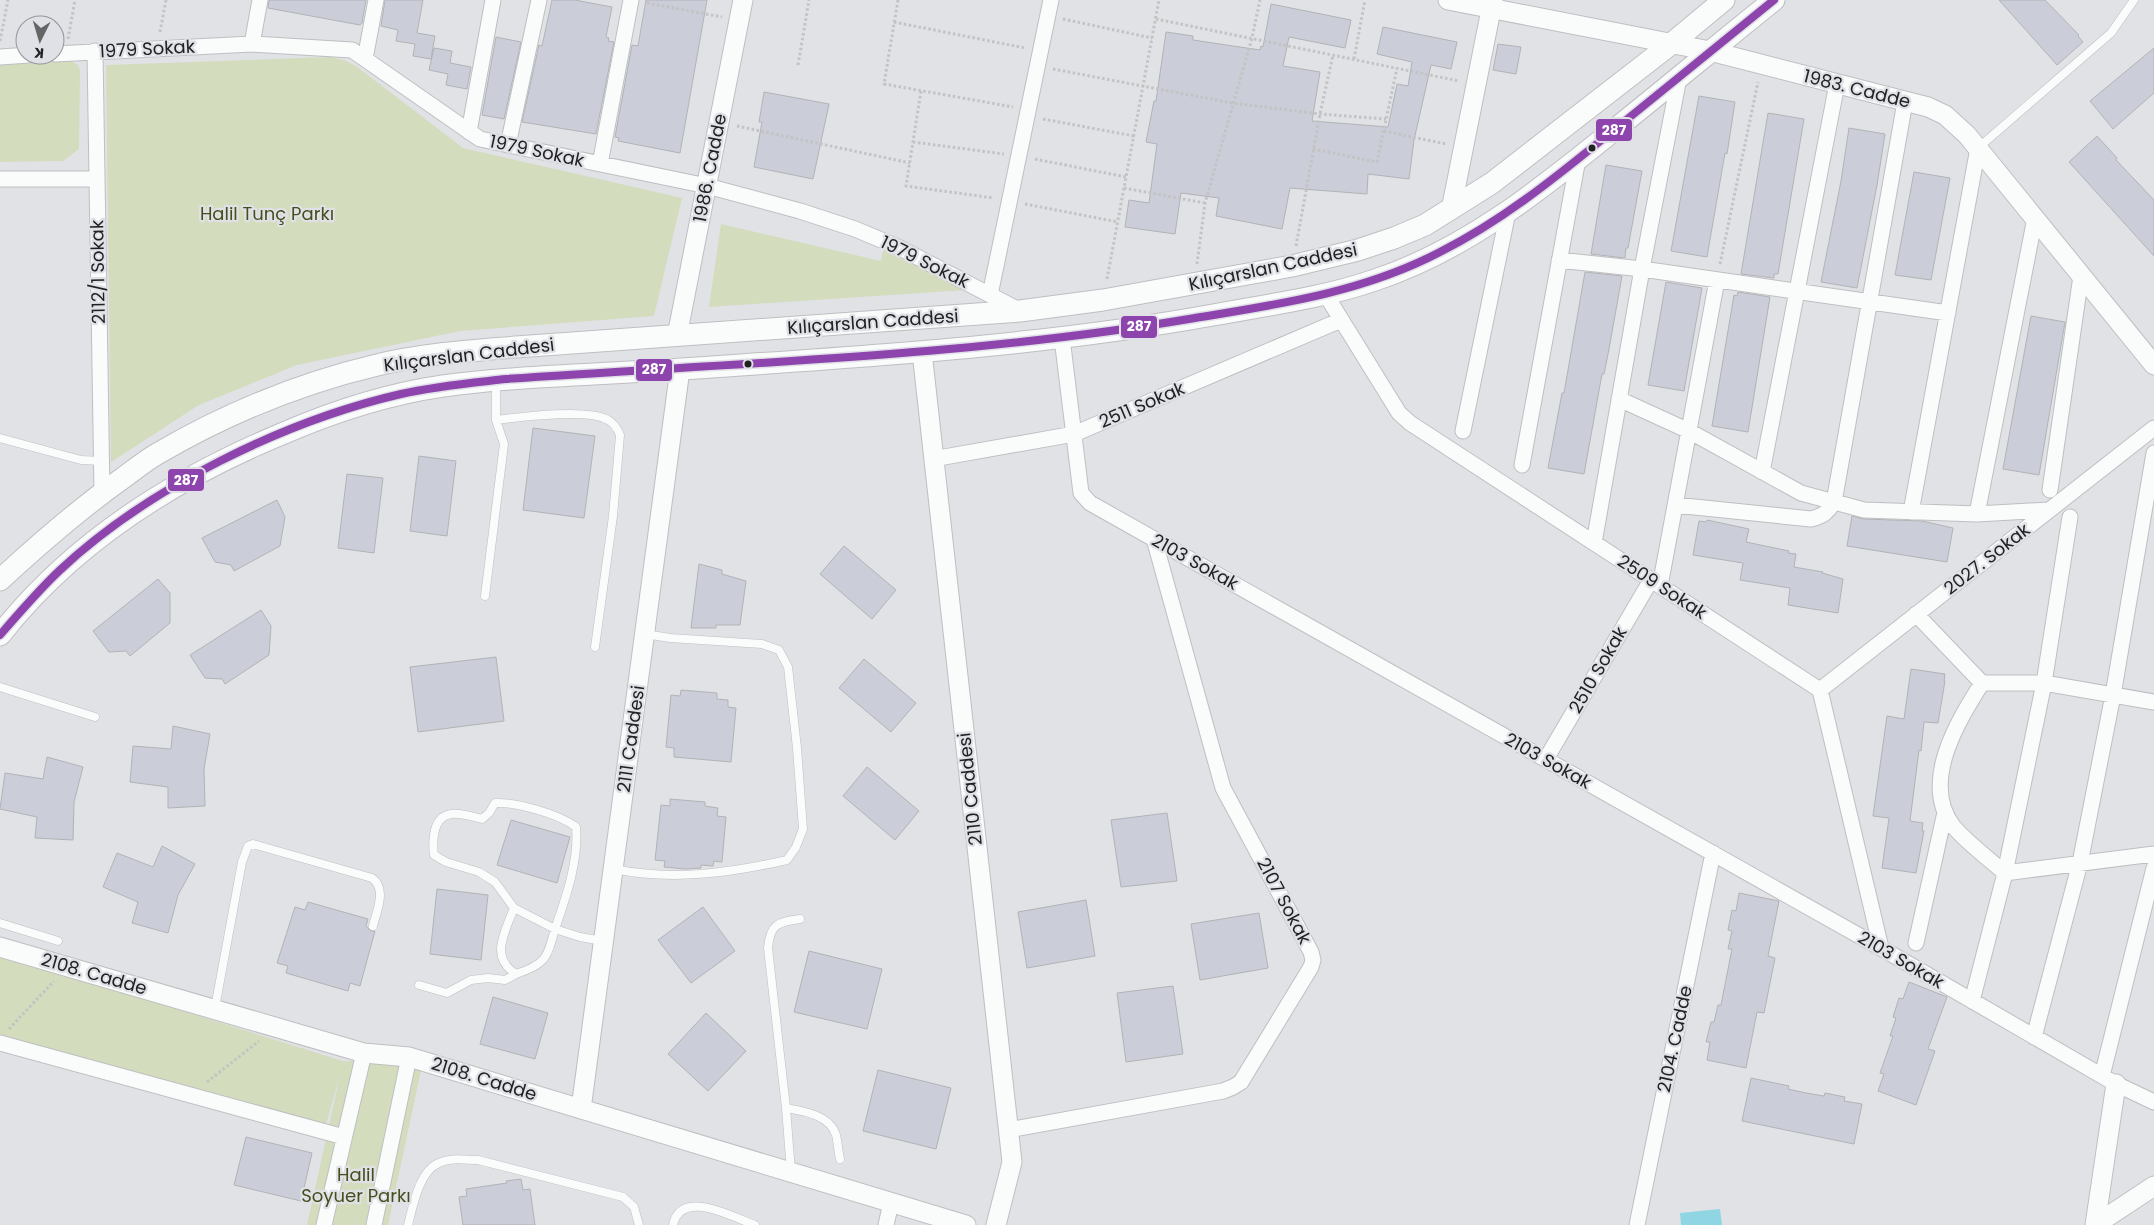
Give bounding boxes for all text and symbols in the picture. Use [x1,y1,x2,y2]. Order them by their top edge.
north arrow [15,15,65,65]
street label: 1979 Sokak [98,33,196,63]
text: K [33,43,45,63]
street label: 1983. Cadde [1801,63,1913,114]
street label: 1986. Cadde [687,112,732,224]
line badge: 287 [1595,118,1633,142]
text: 287 [1602,120,1627,140]
street label: 1979 Sokak [488,128,587,173]
unlabelled marker [1587,143,1597,153]
park label: Halil Tunç Parkı [200,201,334,226]
street label: 2112/1 Sokak [84,219,111,324]
street label: 1979 Sokak [877,229,974,294]
street label: Kılıçarslan Caddesi [1186,236,1359,297]
street label: Kılıçarslan Caddesi [787,303,959,340]
line badge: 287 [1120,315,1158,339]
text: 287 [1127,316,1152,336]
street label: Kılıçarslan Caddesi [382,332,556,377]
line badge: 287 [635,358,673,382]
text: 287 [642,359,667,379]
unlabelled marker [743,359,753,369]
street label: 2511 Sokak [1095,375,1189,434]
line badge: 287 [167,468,205,492]
text: 287 [174,470,199,490]
street label: 2027. Sokak [1938,517,2036,600]
street label: 2103 Sokak [1147,527,1244,596]
street label: 2509 Sokak [1613,548,1712,625]
street label: 2510 Sokak [1563,621,1633,718]
street label: 2111 Caddesi [611,684,650,794]
street label: 2103 Sokak [1500,726,1597,795]
street label: 2110 Caddesi [951,731,988,847]
street label: 2107 Sokak [1251,853,1318,949]
street label: 2103 Sokak [1854,925,1950,995]
street label: 2108. Cadde [38,946,150,1001]
street label: 2104. Cadde [1651,983,1698,1095]
street label: 2108. Cadde [428,1051,540,1106]
park label: Halil Soyuer Parkı [301,1162,411,1208]

